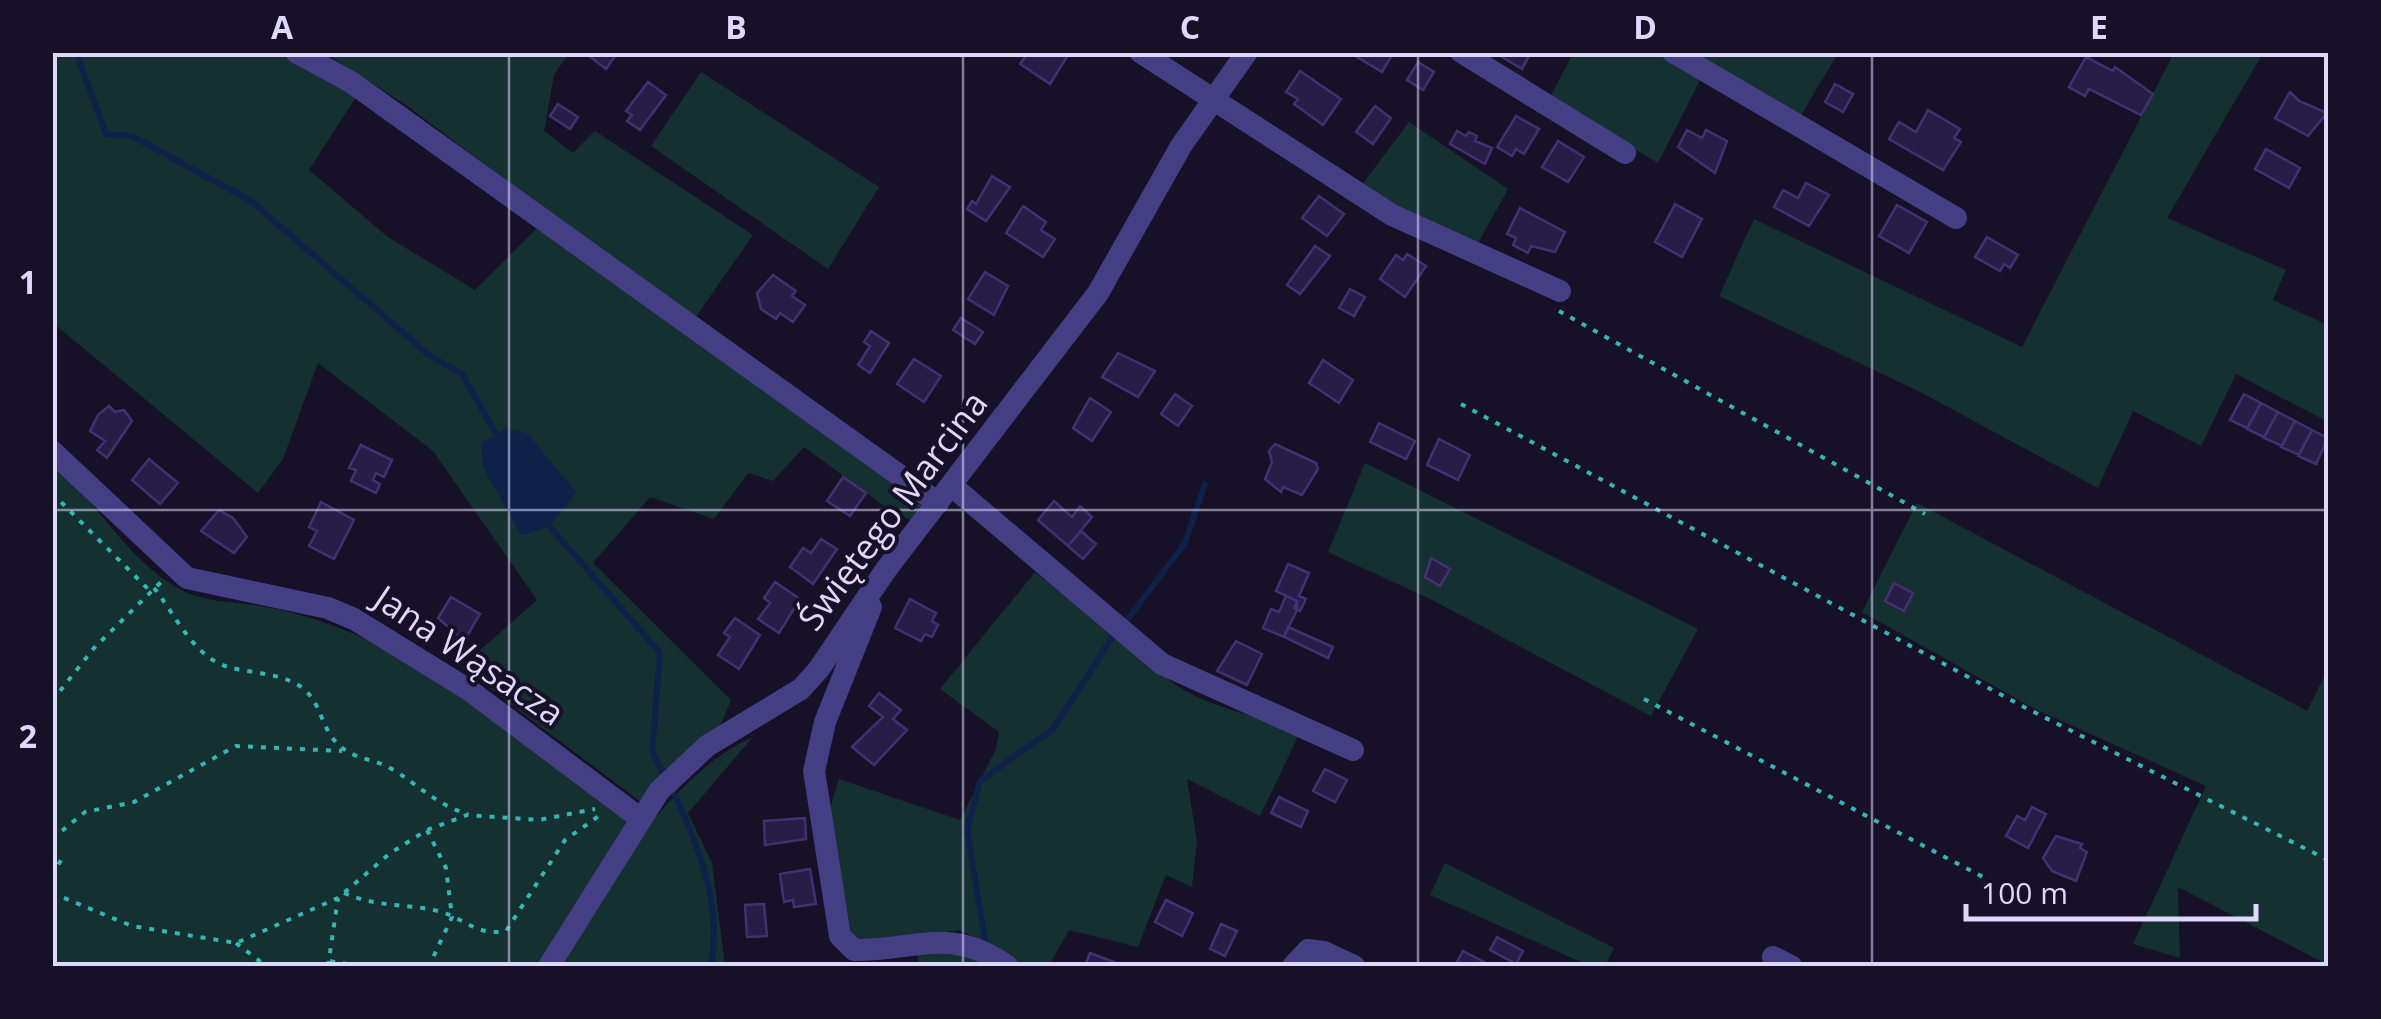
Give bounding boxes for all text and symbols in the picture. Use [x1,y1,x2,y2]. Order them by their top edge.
text: A [271,5,294,48]
text: B [725,5,747,48]
text: C [1180,5,1200,48]
text: D [1633,5,1657,48]
text: E [2090,5,2108,48]
text: 1 [19,260,37,303]
street label: Świętego Marcina [786,381,997,639]
street label: Jana Wąsacza [363,572,574,736]
text: 2 [19,714,37,757]
scale bar [1966,859,2256,921]
text: 100 m [1981,872,2068,913]

